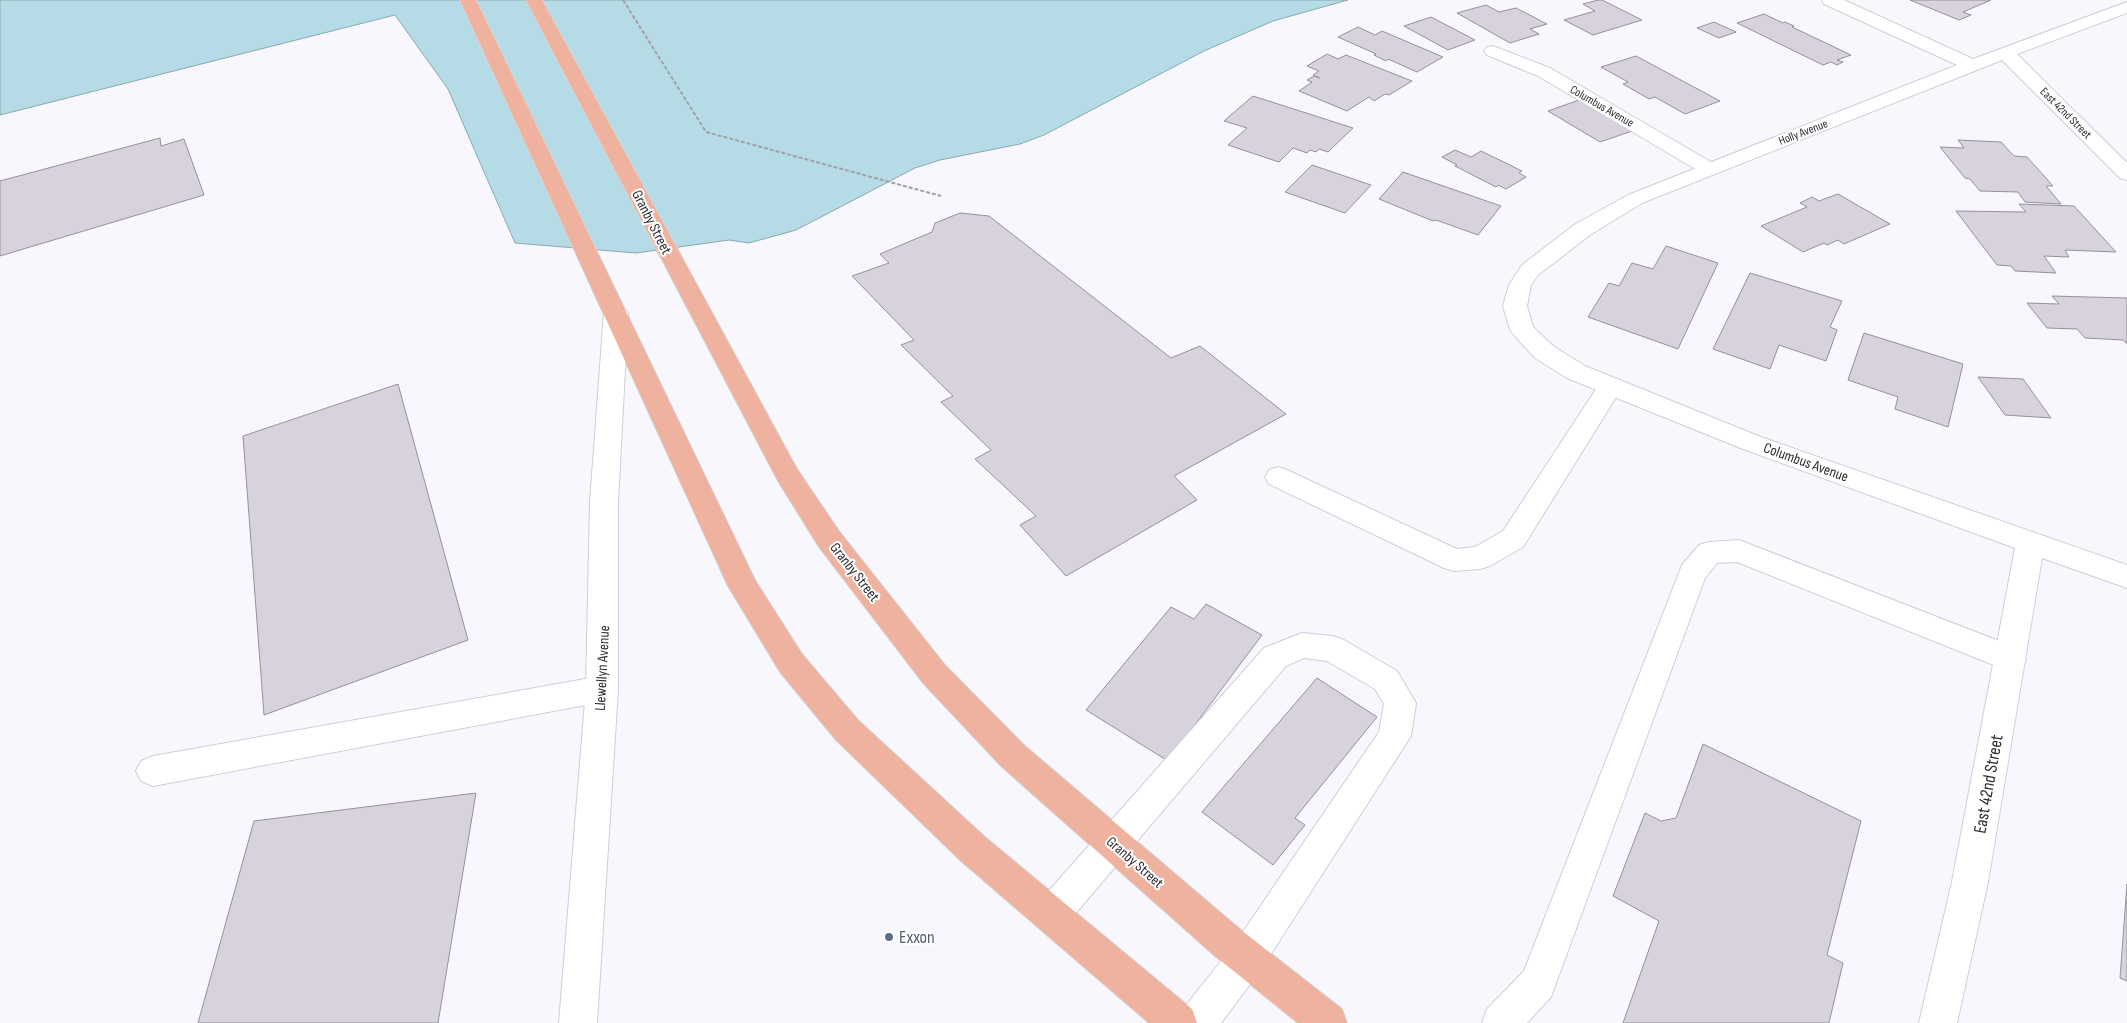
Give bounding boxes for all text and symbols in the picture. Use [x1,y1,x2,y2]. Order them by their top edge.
street label: Columbus Avenue [1567,82,1636,131]
street label: East 42nd Street [2037,84,2095,142]
street label: Holly Avenue [1776,116,1830,149]
street label: Granby Street [627,187,676,258]
street label: Columbus Avenue [1761,438,1851,487]
street label: Granby Street [826,539,884,606]
street label: Llewellyn Avenue [591,625,614,711]
street label: East 42nd Street [1969,733,2008,835]
street label: Granby Street [1102,832,1168,893]
place label: Exxon [899,927,935,948]
marker: Exxon [883,931,895,943]

